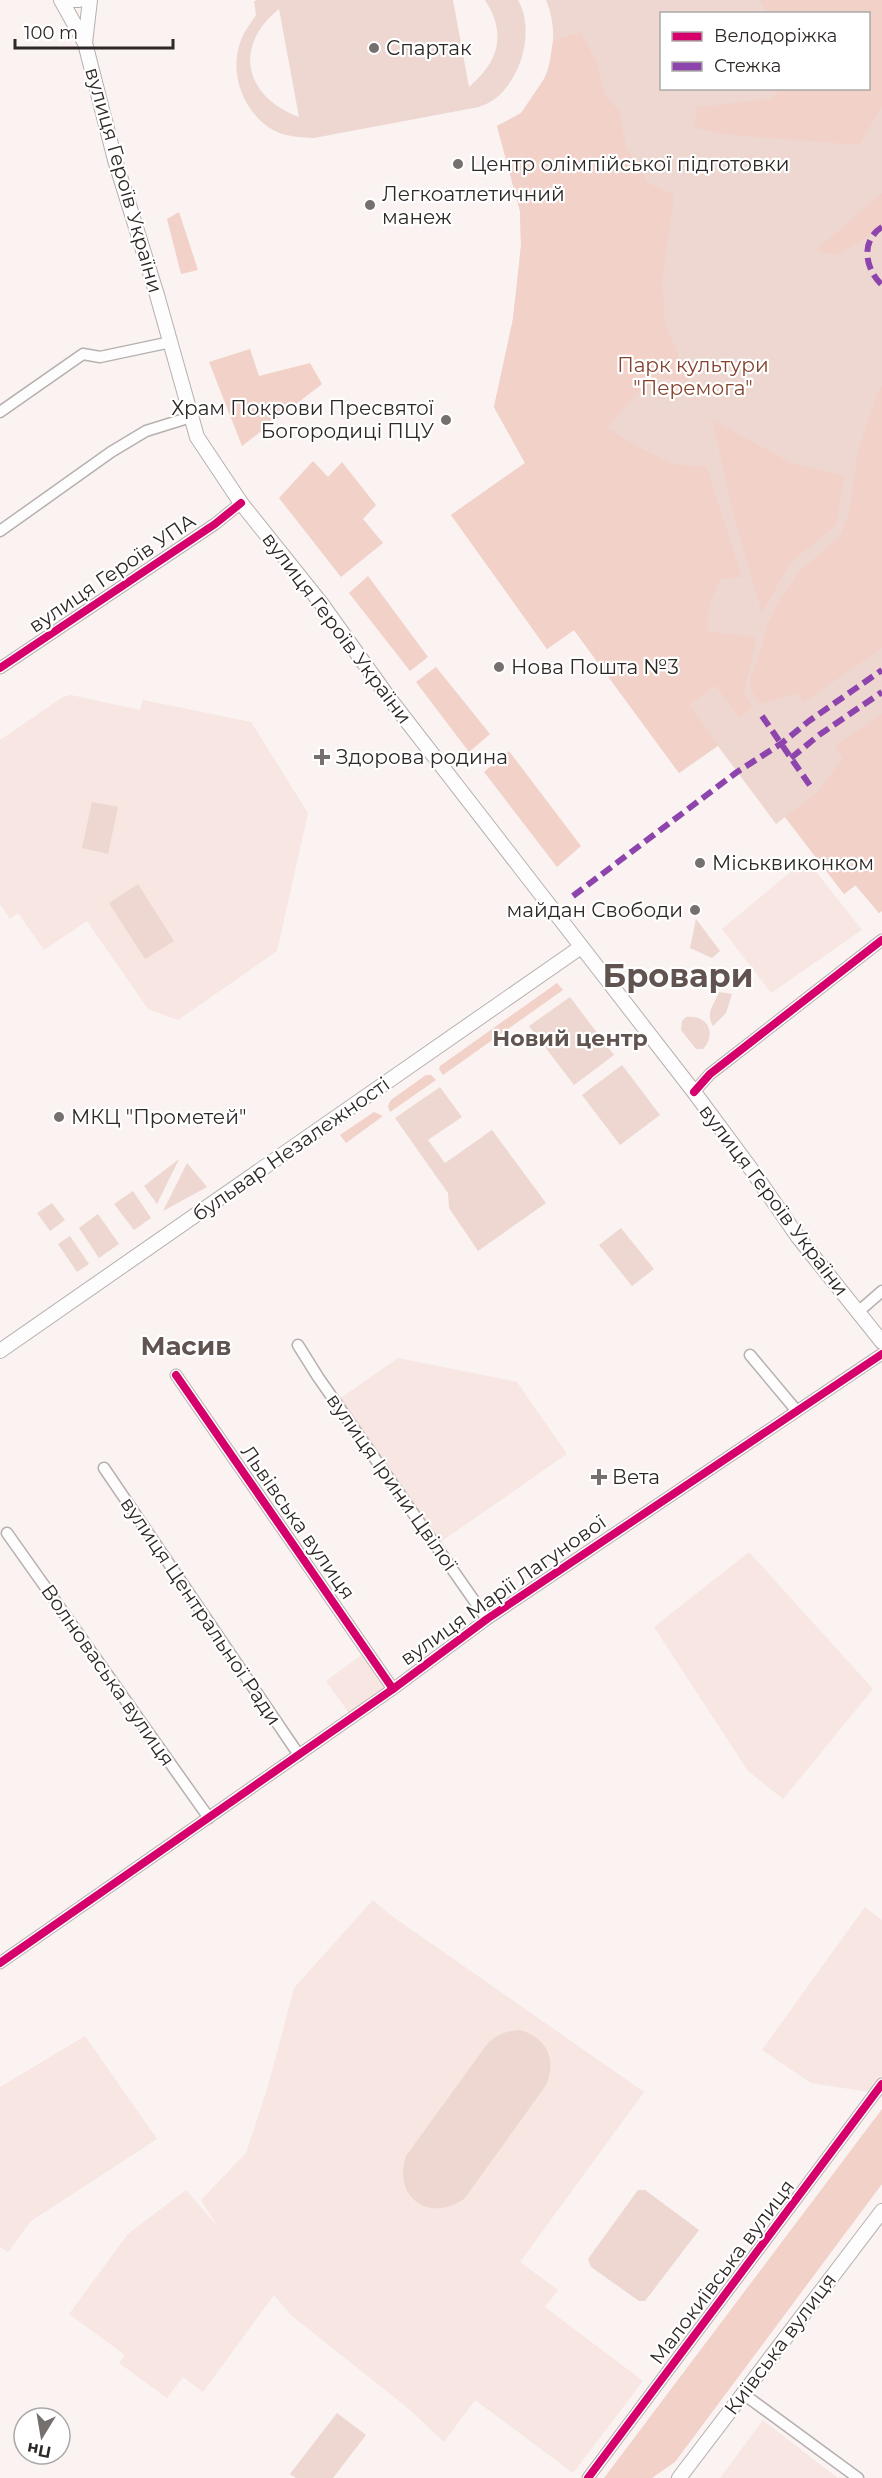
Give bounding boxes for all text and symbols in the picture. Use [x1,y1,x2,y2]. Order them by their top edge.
scale bar [15,12,172,50]
legend [660,12,870,90]
text: 100 m [24,22,78,44]
text: Велодоріжка [714,25,837,47]
place label: Спартак [386,36,472,60]
marker: Спартак [367,41,381,55]
text: Стежка [714,55,781,77]
street label: вулиця Героїв України [80,65,168,295]
place label: Центр олімпійської підготовки [470,152,789,176]
marker: Центр олімпійської підготовки [451,157,465,171]
place label: Легкоатлетичний манеж [382,182,565,229]
marker: Легкоатлетичний манеж [363,198,377,212]
park label: Парк культури "Перемога" [617,353,769,400]
place label: Храм Покрови Пресвятої Богородиці ПЦУ [171,396,434,443]
marker: Храм Покрови Пресвятої Богородиці ПЦУ [439,413,453,427]
street label: вулиця Героїв УПА [24,508,200,638]
street label: вулиця Героїв України [257,528,417,728]
place label: Нова Пошта №3 [511,655,679,679]
marker: Нова Пошта №3 [492,660,506,674]
place label: Здорова родина [336,745,508,769]
marker: Здорова родина [313,748,331,766]
place label: Міськвиконком [712,851,874,875]
marker: Міськвиконком [693,856,707,870]
place label: майдан Свободи [507,898,683,922]
marker: майдан Свободи [688,903,702,917]
district label: Бровари [603,956,753,995]
district label: Новий центр [492,1025,648,1052]
street label: бульвар Незалежності [188,1072,394,1226]
street label: вулиця Героїв України [694,1100,854,1300]
place label: МКЦ "Прометей" [71,1105,246,1129]
marker: МКЦ "Прометей" [52,1110,66,1124]
district label: Масив [141,1330,231,1362]
street label: вулиця Ірини Цвілої [322,1389,462,1575]
street label: Львівська вулиця [236,1440,360,1604]
place label: Вета [612,1465,660,1489]
marker: Вета [590,1468,608,1486]
street label: вулиця Центральної Ради [115,1492,287,1730]
street label: вулиця Марії Лагунової [396,1510,610,1670]
street label: Волноваська вулиця [36,1580,180,1770]
street label: Малокиївська вулиця [645,2175,799,2369]
street label: Київська вулиця [719,2268,841,2420]
north arrow [12,2406,72,2466]
text: Пн [26,2439,53,2462]

